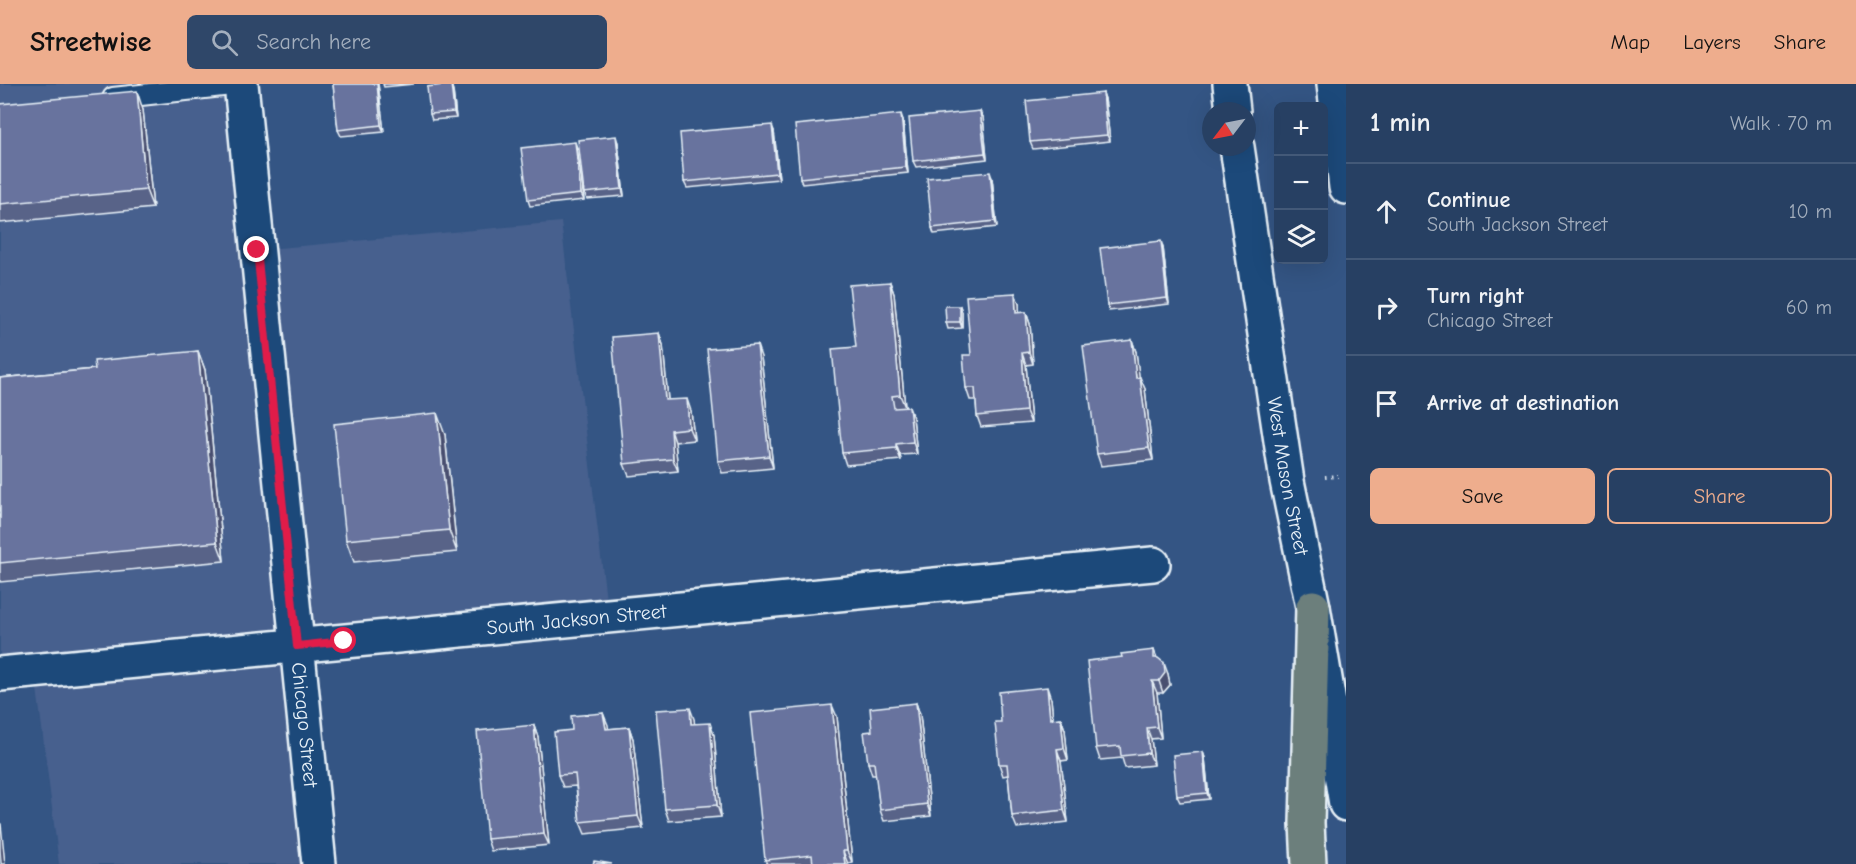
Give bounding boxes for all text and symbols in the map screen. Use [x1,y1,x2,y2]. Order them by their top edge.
search box [187,15,607,69]
text: Streetwise [30,26,151,58]
icon: search [208,26,241,59]
text: Search here [256,29,371,55]
text: Map [1611,30,1650,54]
text: Layers [1683,30,1741,54]
text: Share [1774,30,1826,54]
north arrow [1202,102,1256,156]
map controls [1274,102,1328,264]
button: + [1274,102,1328,156]
text: 1 min [1370,108,1431,138]
text: Walk · 70 m [1730,112,1832,135]
button: − [1274,156,1328,210]
text: Continue [1427,187,1510,213]
icon: ahead [1370,195,1403,228]
text: 10 m [1789,200,1832,223]
button: layers [1274,210,1328,264]
text: South Jackson Street [1427,213,1607,236]
route end [243,236,269,262]
text: Turn right [1427,283,1524,309]
icon: right [1370,291,1403,324]
text: 60 m [1786,296,1832,319]
text: Chicago Street [1427,309,1552,332]
icon: arrive [1370,387,1403,420]
text: Arrive at destination [1427,390,1619,416]
street label: West Mason Street [1263,395,1313,559]
button: Save [1370,468,1595,524]
button: Share [1607,468,1832,524]
street label: South Jackson Street [485,599,669,640]
route start [330,627,356,653]
street label: Chicago Street [287,661,322,790]

